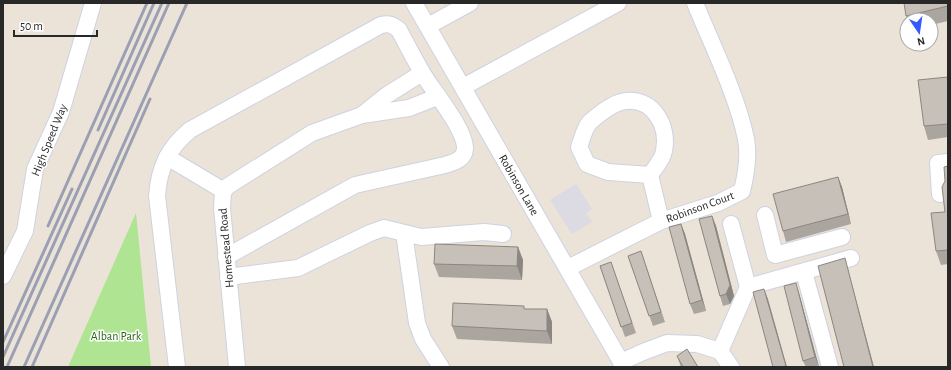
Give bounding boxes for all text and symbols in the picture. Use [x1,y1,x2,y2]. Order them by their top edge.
scale bar [14,12,97,38]
north arrow [899,12,939,52]
text: 50 m [20,20,43,32]
text: N [916,35,926,47]
street label: High Speed Way [29,102,70,178]
street label: Robinson Lane [497,153,541,217]
street label: Robinson Court [664,189,736,225]
street label: Homestead Road [217,208,235,288]
park label: Alban Park [91,330,142,342]

